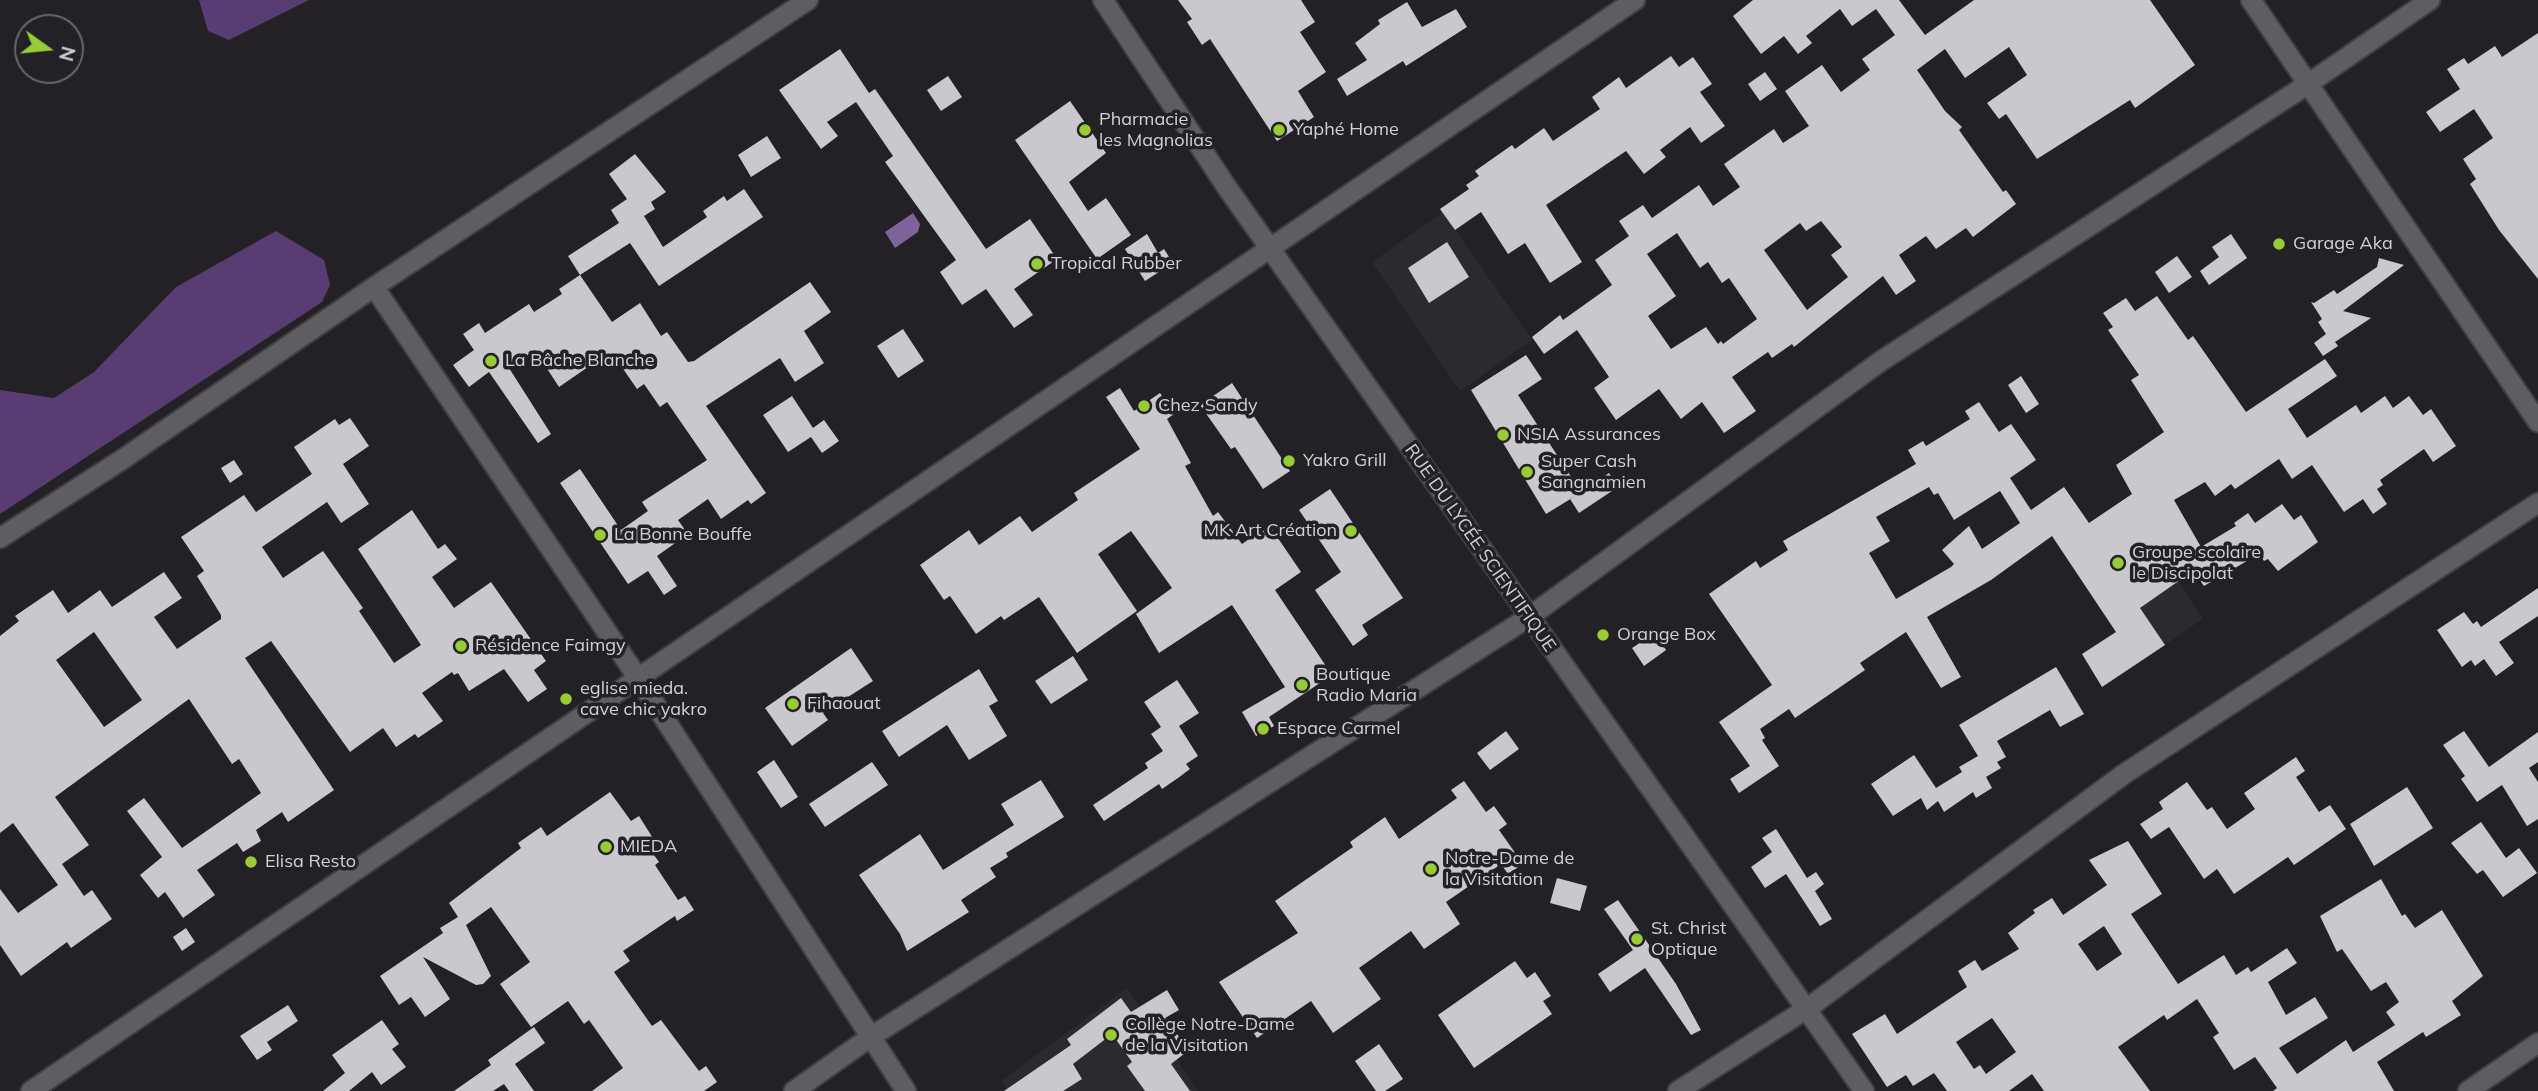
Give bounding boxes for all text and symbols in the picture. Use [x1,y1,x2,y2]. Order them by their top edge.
north arrow [14,14,84,84]
text: N [54,44,81,64]
place label: Pharmacie les Magnolias [1099,109,1213,152]
place label: Yaphé Home [1293,119,1399,141]
marker: Pharmacie les Magnolias [1077,122,1093,138]
marker: Yaphé Home [1271,122,1287,138]
place label: Garage Aka [2293,233,2393,255]
marker: Garage Aka [2271,236,2287,252]
place label: Tropical Rubber [1051,253,1182,275]
marker: Tropical Rubber [1029,256,1045,272]
place label: La Bâche Blanche [505,350,654,372]
marker: La Bâche Blanche [483,353,499,369]
place label: Chez Sandy [1158,395,1258,417]
marker: Chez Sandy [1136,398,1152,414]
place label: NSIA Assurances [1517,424,1661,446]
marker: NSIA Assurances [1495,427,1511,443]
street label: RUE DU LYCÉE SCIENTIFIQUE [1400,440,1560,656]
place label: Yakro Grill [1303,450,1387,472]
place label: Super Cash Sangnamien [1541,451,1646,494]
marker: Yakro Grill [1281,453,1297,469]
marker: Super Cash Sangnamien [1519,464,1535,480]
place label: MK Art Création [1203,520,1337,542]
marker: MK Art Création [1343,523,1359,539]
place label: La Bonne Bouffe [614,524,752,546]
marker: La Bonne Bouffe [592,527,608,543]
place label: Groupe scolaire le Discipolat [2132,542,2261,584]
marker: Groupe scolaire le Discipolat [2110,555,2126,571]
place label: Orange Box [1617,624,1716,646]
marker: Orange Box [1595,627,1611,643]
place label: Résidence Faimgy [475,635,626,657]
marker: Résidence Faimgy [453,638,469,654]
place label: Boutique Radio Maria [1316,664,1417,706]
marker: Boutique Radio Maria [1294,677,1310,693]
place label: eglise mieda. cave chic yakro [580,678,707,720]
marker: eglise mieda. cave chic yakro [558,691,574,707]
place label: Fihaouat [807,693,881,715]
marker: Fihaouat [785,696,801,712]
place label: Espace Carmel [1277,718,1400,740]
marker: Espace Carmel [1255,721,1271,737]
place label: MIEDA [620,836,677,858]
marker: MIEDA [598,839,614,855]
place label: Notre-Dame de la Visitation [1445,848,1574,890]
place label: Elisa Resto [265,851,356,873]
marker: Elisa Resto [243,854,259,870]
marker: Notre-Dame de la Visitation [1423,861,1439,877]
place label: St. Christ Optique [1651,918,1726,960]
marker: St. Christ Optique [1629,931,1645,947]
place label: Collège Notre-Dame de la Visitation [1125,1014,1295,1056]
marker: Collège Notre-Dame de la Visitation [1103,1027,1119,1043]

